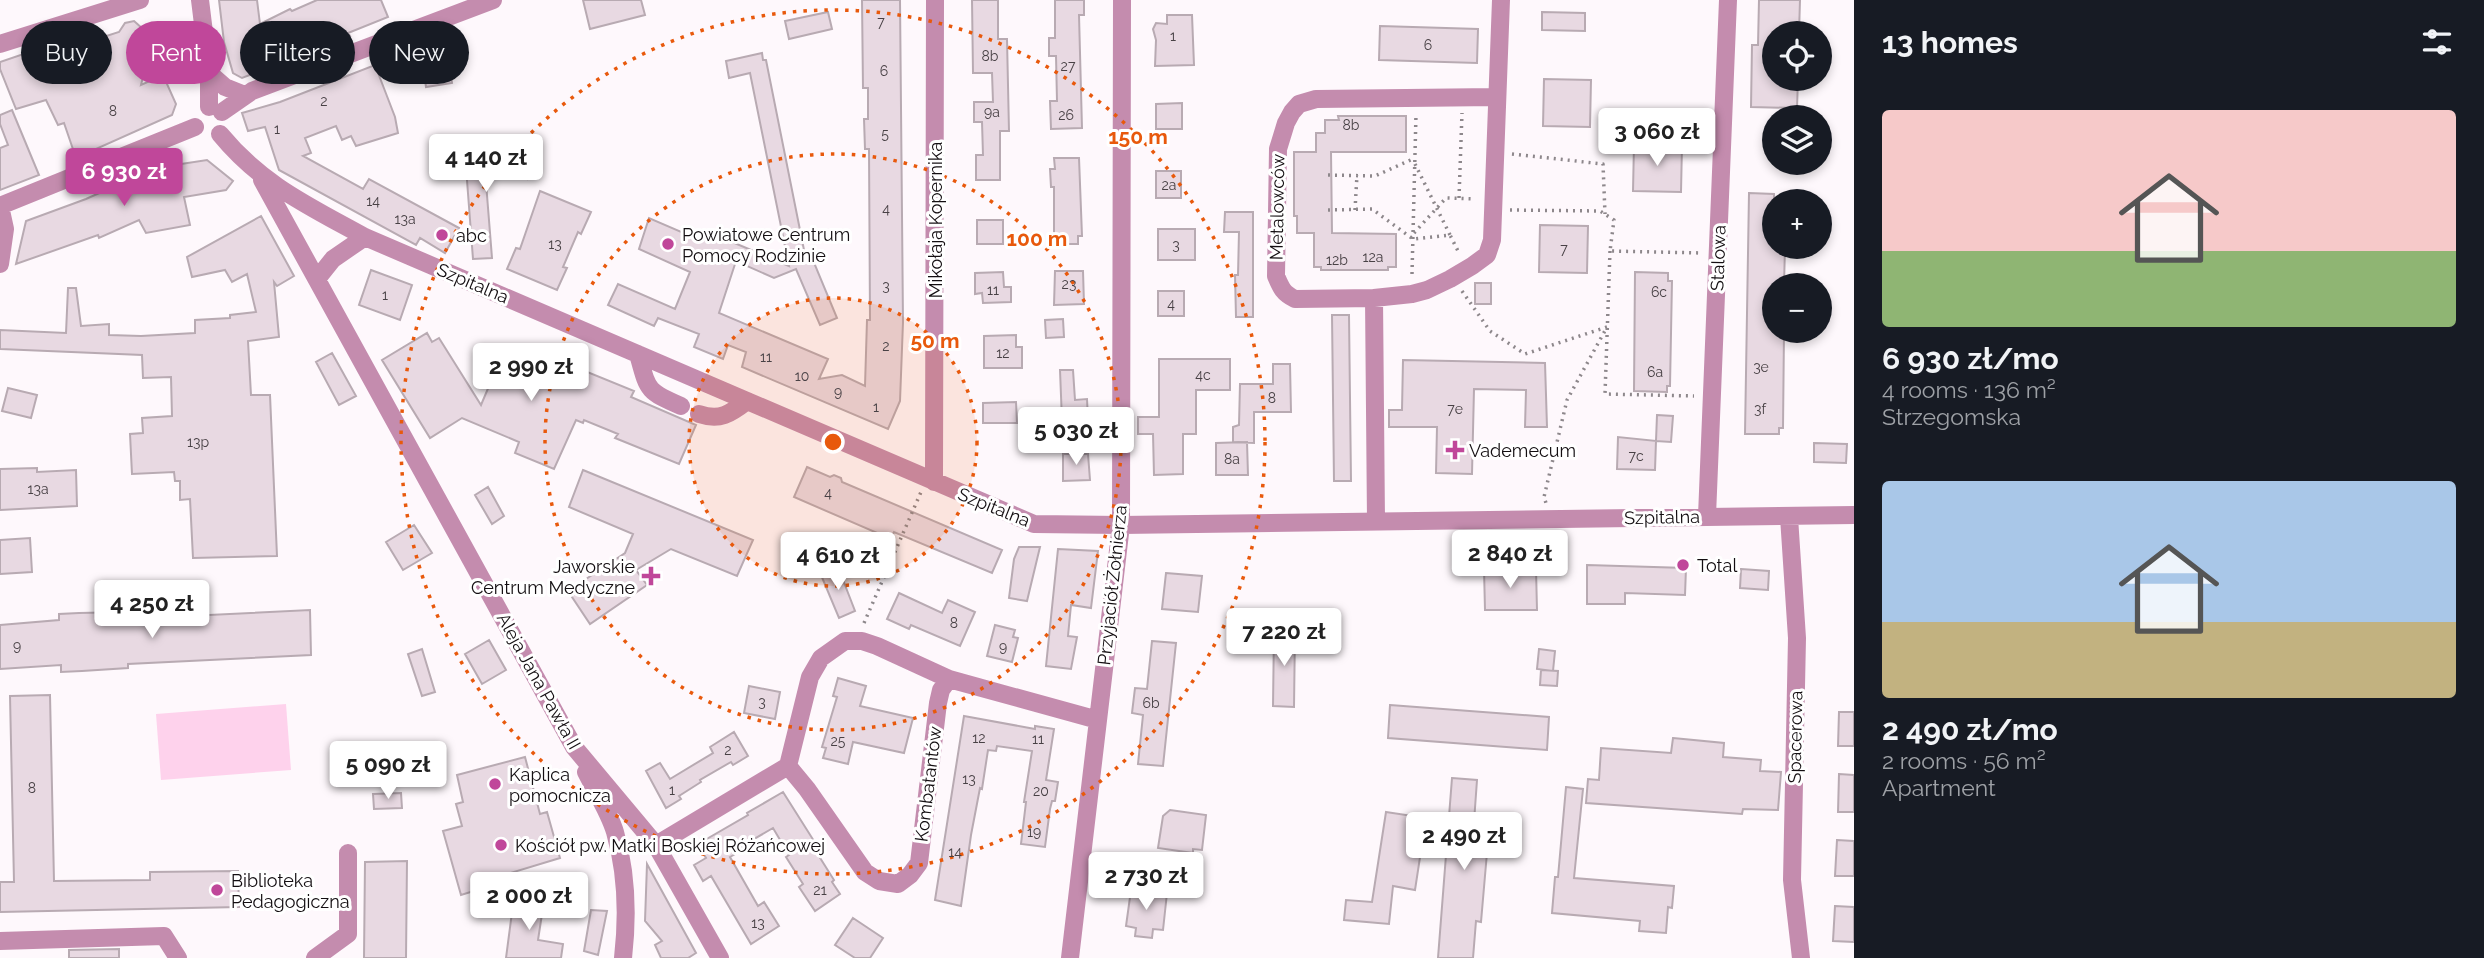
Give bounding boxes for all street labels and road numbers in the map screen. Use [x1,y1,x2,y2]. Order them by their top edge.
street label: Mikołaja Kopernika [925,142,946,298]
street label: Metalowców [1266,153,1288,260]
street label: Stalowa [1706,225,1730,291]
street label: Szpitalna [434,259,512,307]
street label: Szpitalna [955,483,1033,531]
street label: Przyjaciół Żołnierza [1093,504,1131,666]
street label: Szpitalna [1624,506,1700,528]
street label: Aleja Jana Pawła II [493,609,585,753]
street label: Spacerowa [1784,690,1806,784]
street label: Kombatantów [910,725,946,843]

